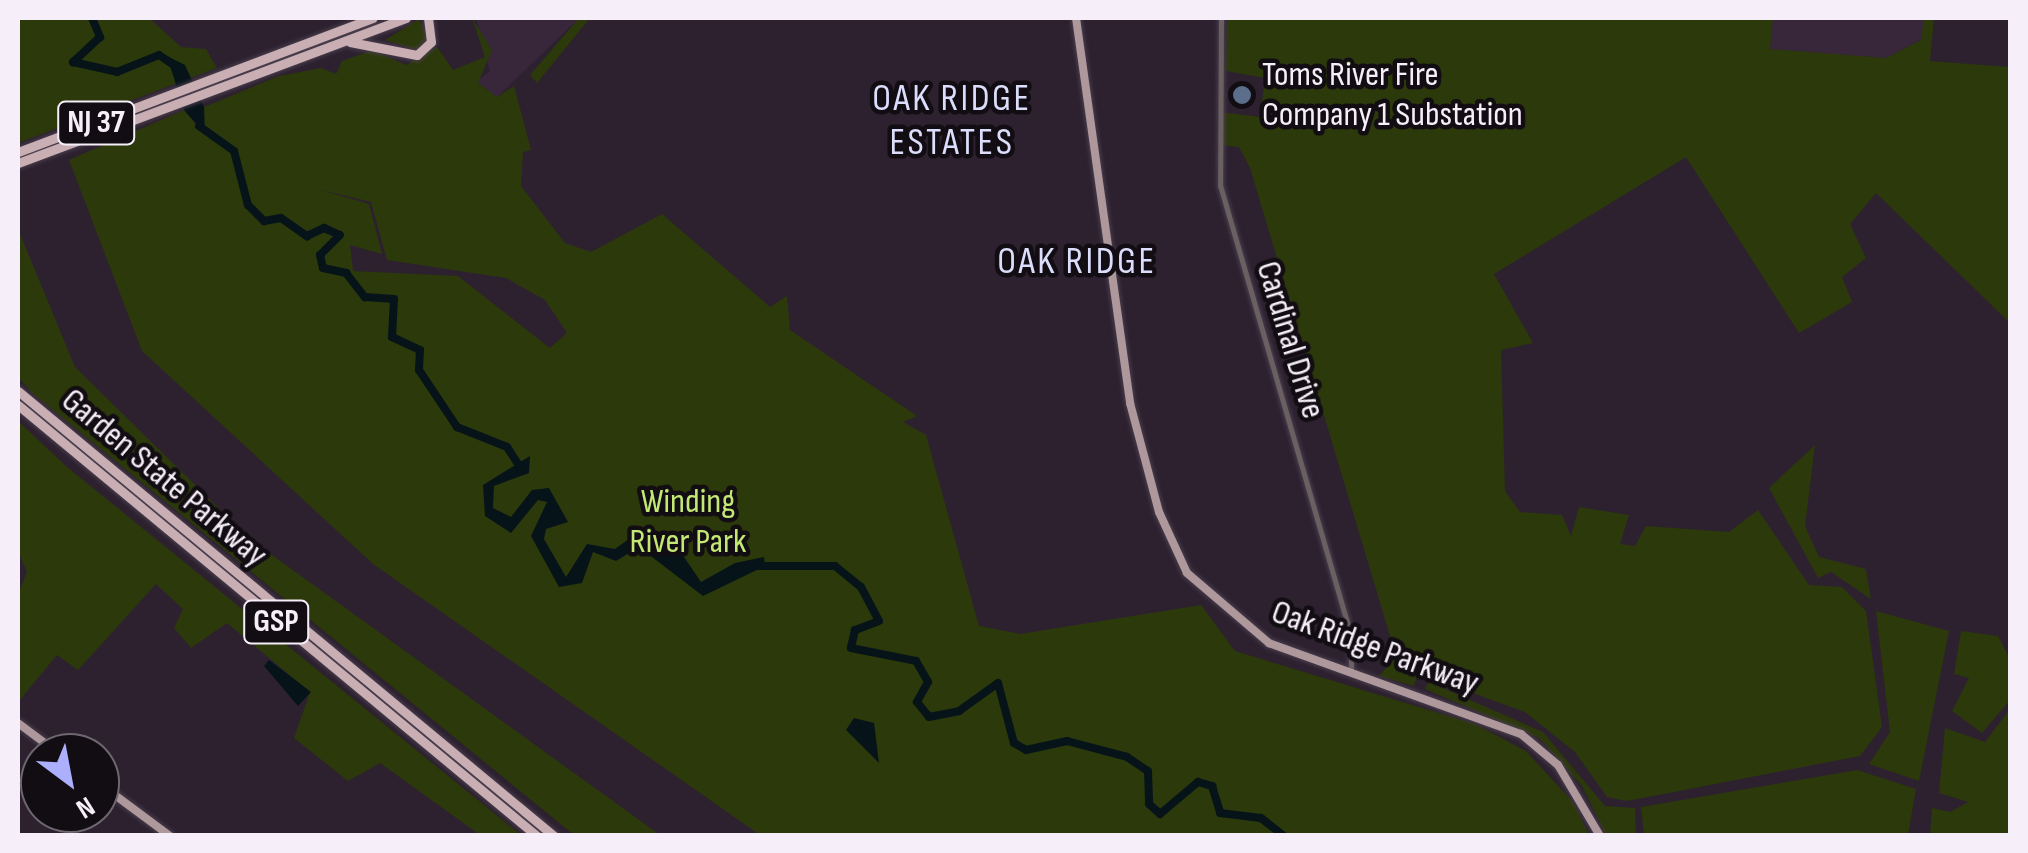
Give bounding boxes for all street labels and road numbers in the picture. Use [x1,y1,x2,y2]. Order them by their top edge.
road number: NJ 37 [56,96,136,150]
street label: Cardinal Drive [1246,256,1334,424]
street label: Garden State Parkway [53,380,275,576]
street label: Oak Ridge Parkway [1266,591,1484,705]
road number: GSP [241,595,311,649]

